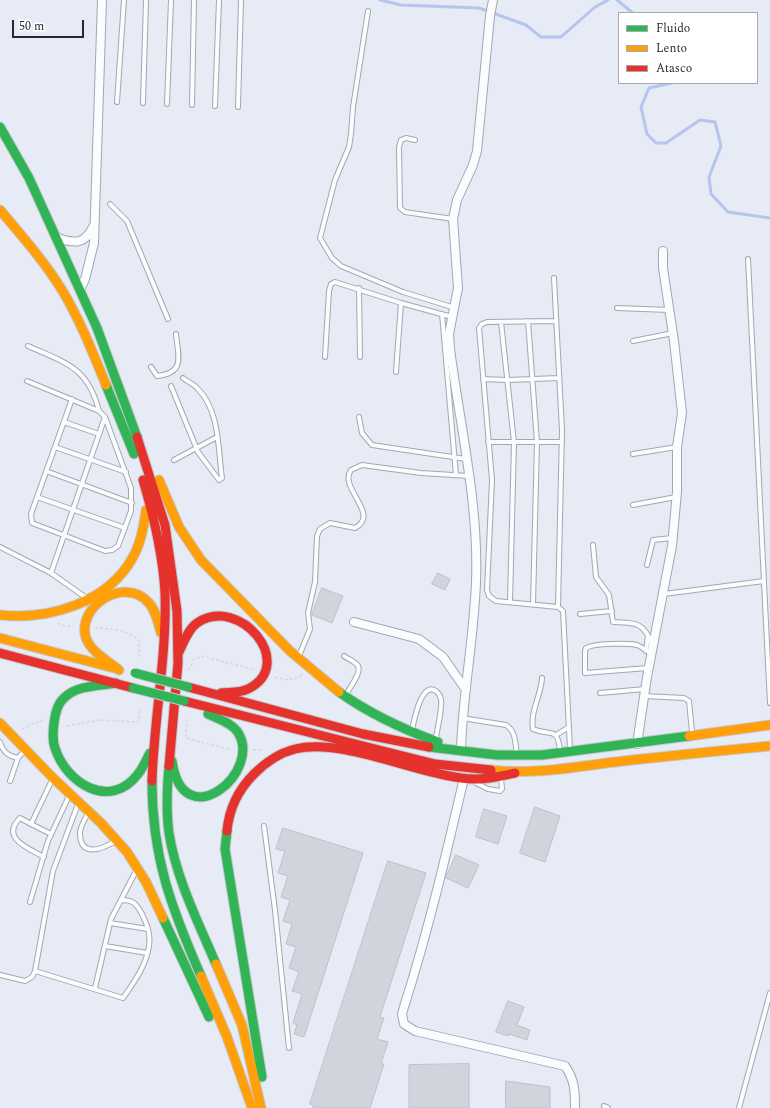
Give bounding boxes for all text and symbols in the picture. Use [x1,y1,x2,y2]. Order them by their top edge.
scale bar [14,12,86,38]
legend [618,12,758,84]
text: 50 m [19,17,44,36]
text: Fluido [656,19,690,38]
text: Lento [656,39,687,58]
text: Atasco [656,59,692,78]

